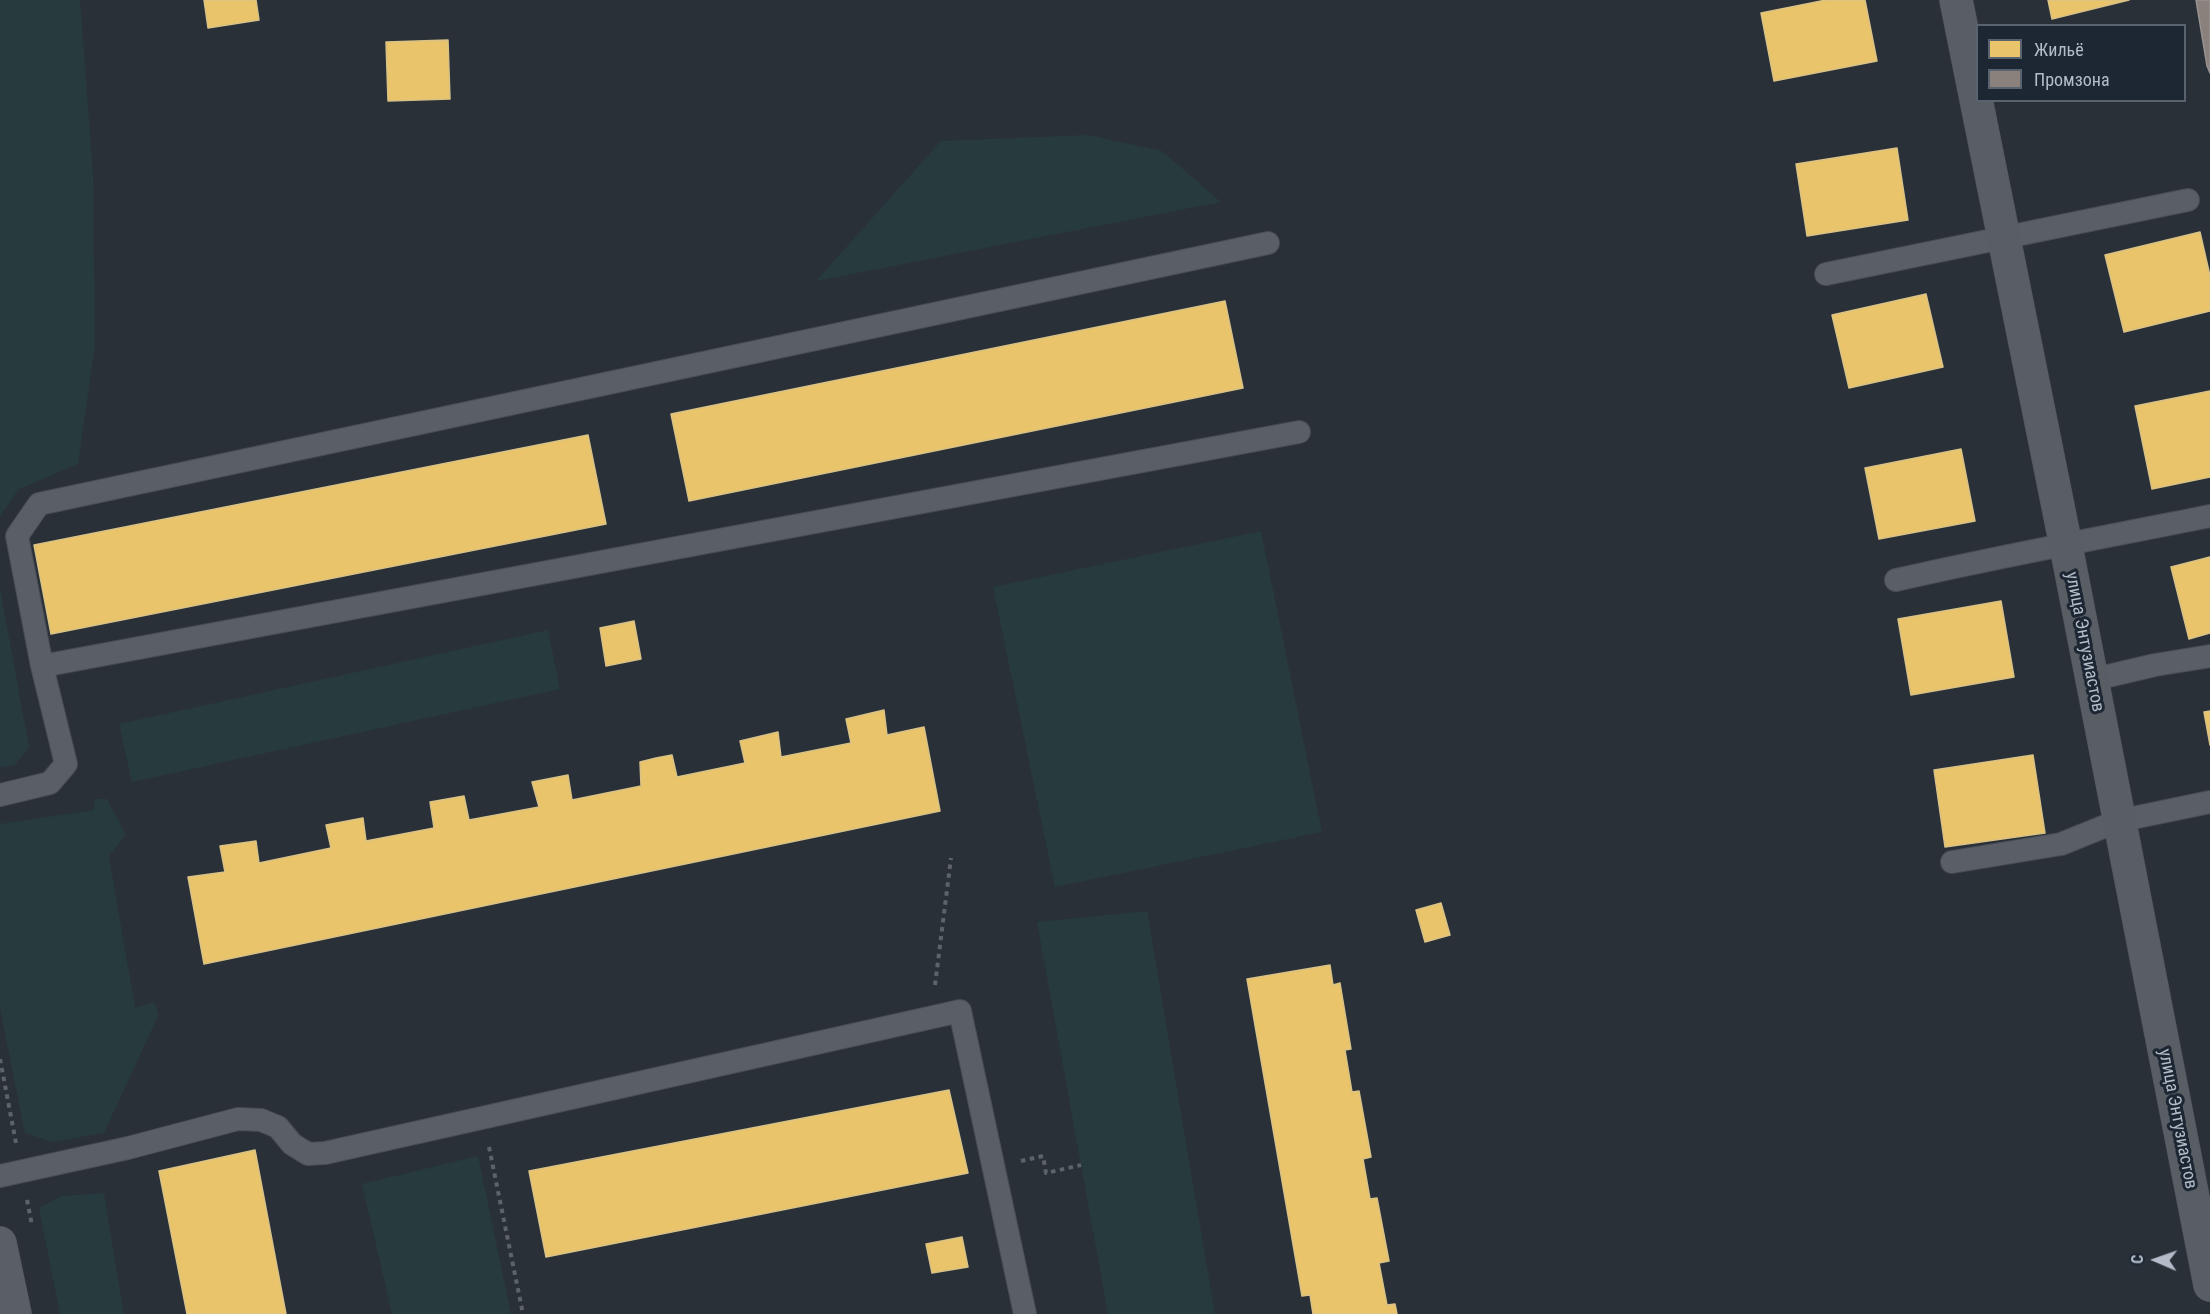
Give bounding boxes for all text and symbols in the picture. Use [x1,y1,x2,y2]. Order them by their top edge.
legend [1976,24,2186,102]
text: Жильё [2034,39,2084,60]
text: Промзона [2034,69,2110,90]
street label: улица Энтузиастов [2060,570,2108,714]
street label: улица Энтузиастов [2153,1047,2201,1191]
north arrow [2126,1230,2186,1290]
text: С [2128,1254,2147,1264]

